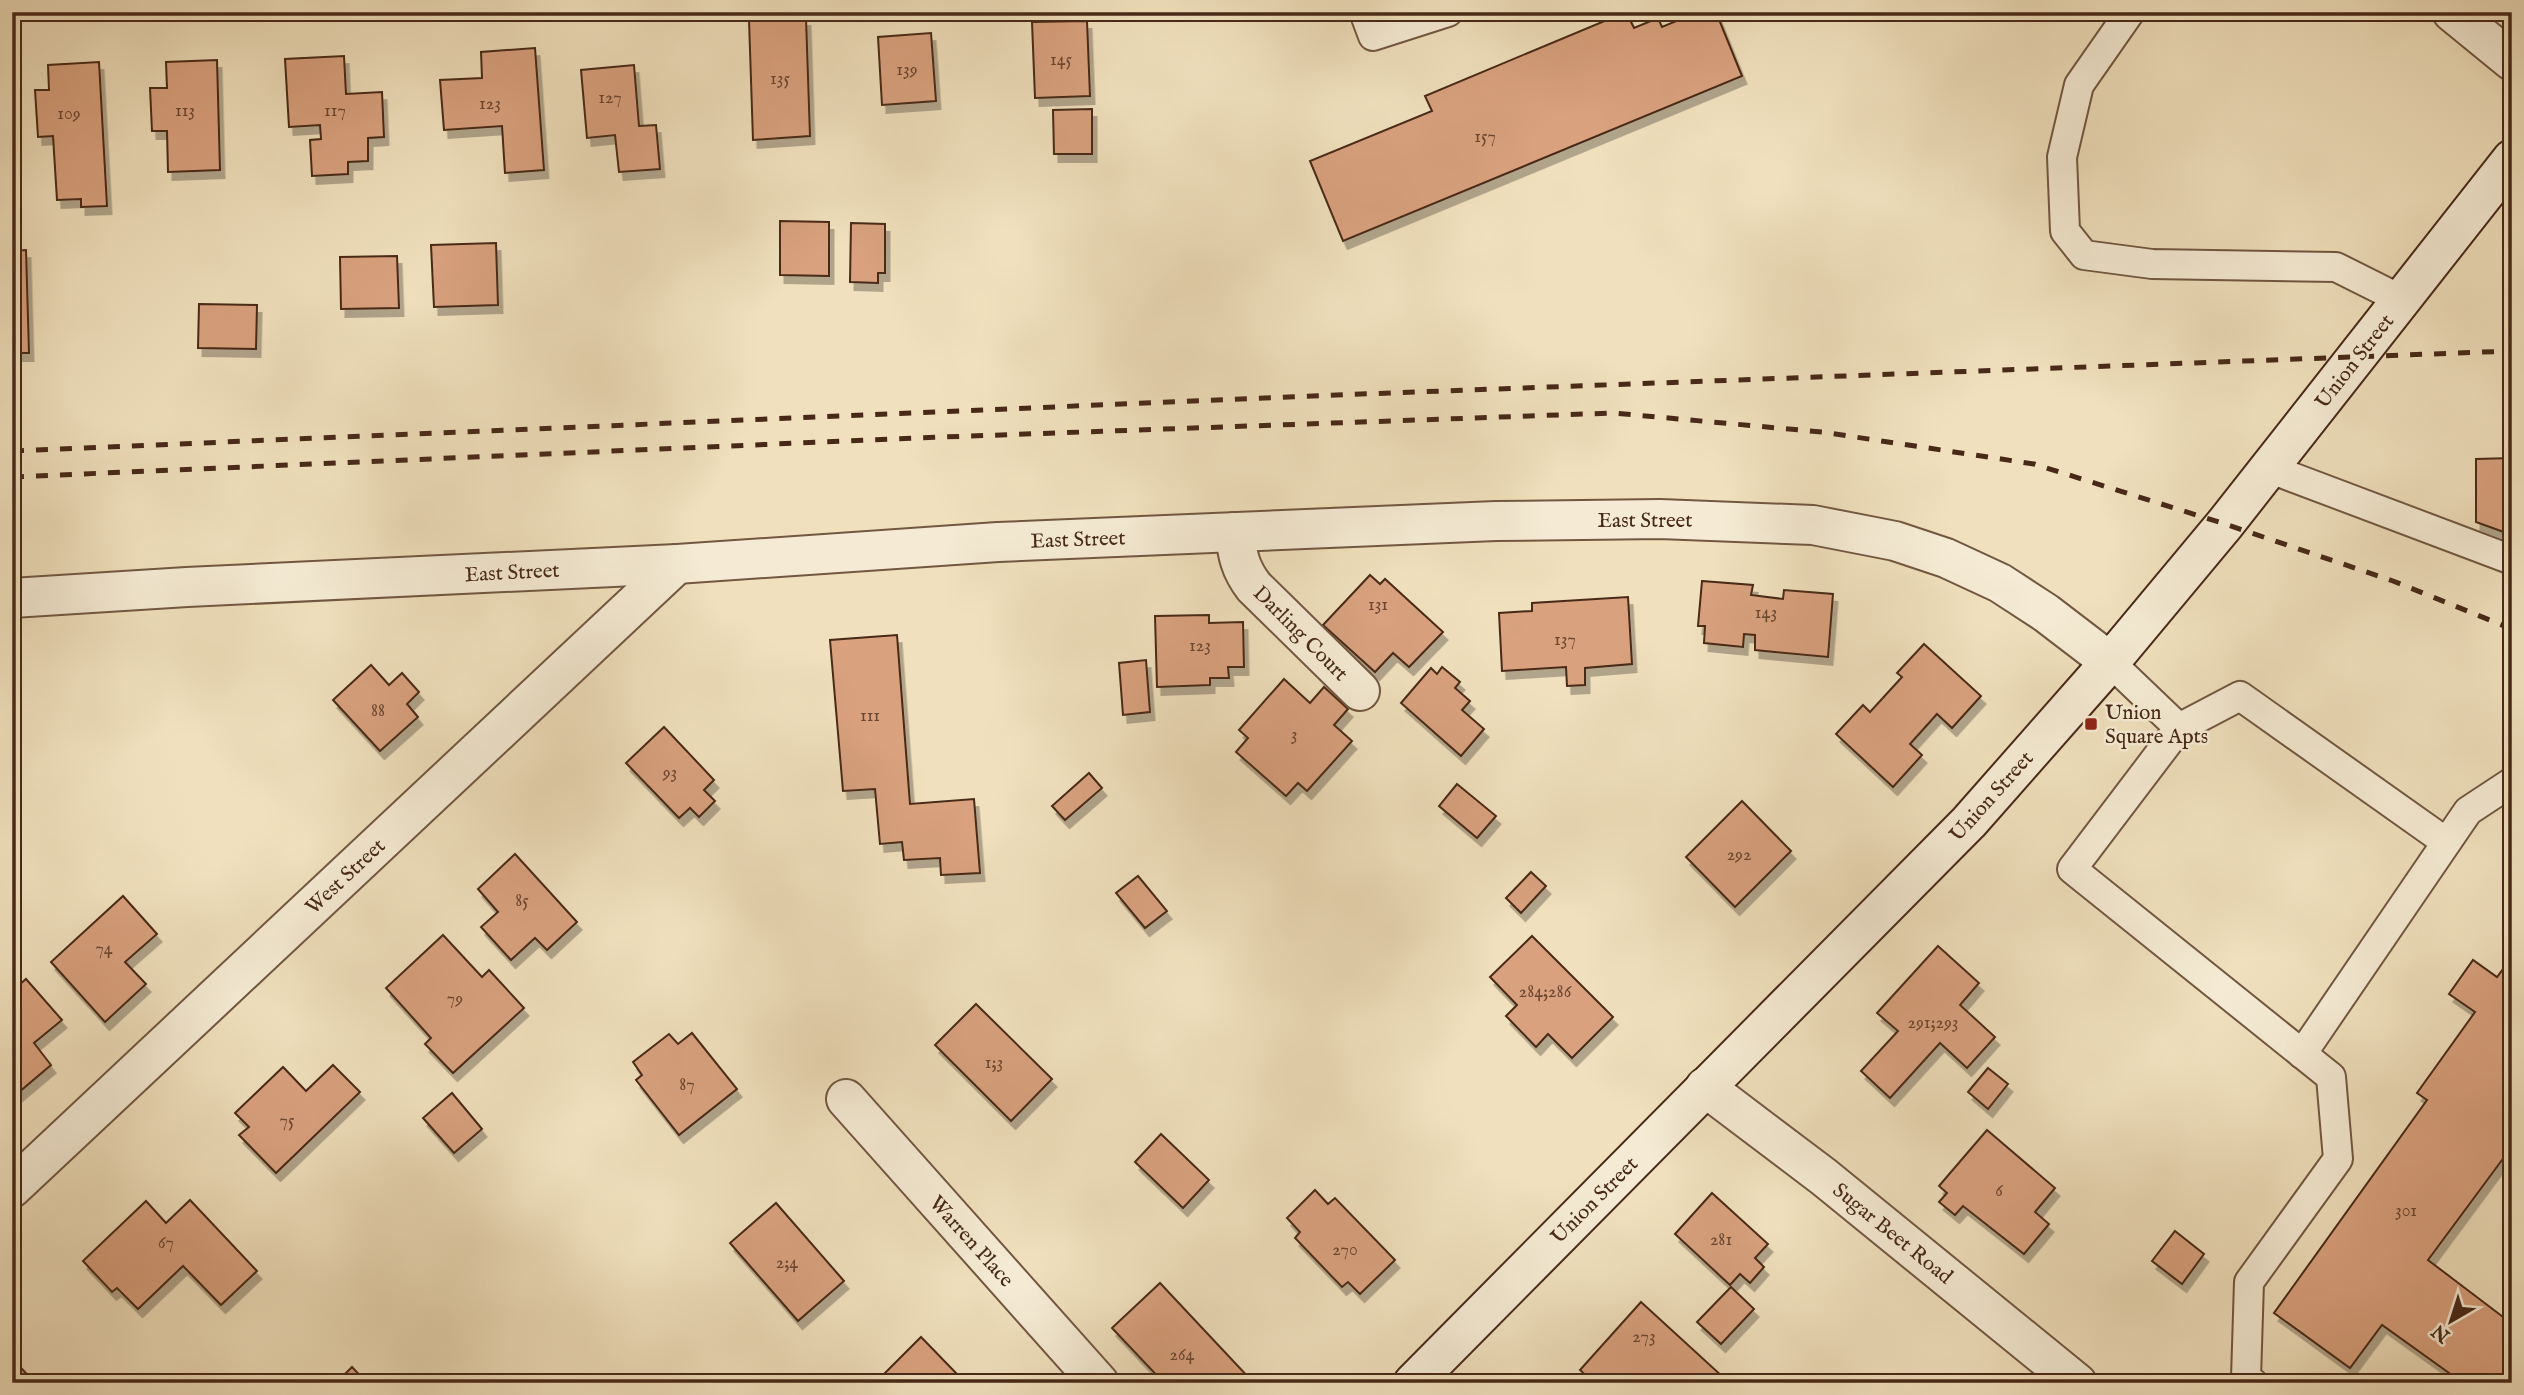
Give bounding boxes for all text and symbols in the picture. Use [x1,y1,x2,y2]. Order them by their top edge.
house number: 145 [1050,49,1072,72]
house number: 139 [896,59,918,82]
house number: 135 [770,68,790,91]
house number: 127 [598,87,622,110]
house number: 123 [479,93,501,116]
house number: 113 [175,100,195,123]
house number: 117 [324,100,346,123]
house number: 109 [57,103,81,126]
house number: 157 [1474,126,1496,149]
street label: Union Street [2310,309,2401,415]
street label: East Street [1598,508,1692,535]
street label: East Street [1030,525,1126,556]
street label: East Street [464,558,560,589]
street label: Darling Court [1246,581,1353,688]
house number: 131 [1368,594,1388,617]
house number: 143 [1755,602,1777,625]
house number: 137 [1554,629,1576,652]
house number: 123 [1189,635,1211,658]
house number: 88 [371,700,385,723]
place label: Union Square Apts [2105,700,2208,751]
house number: 111 [860,705,880,728]
marker: Union Square Apts [2083,716,2099,732]
house number: 3 [1291,724,1297,747]
street label: Union Street [1944,746,2040,848]
house number: 93 [662,762,677,785]
street label: West Street [300,833,392,921]
house number: 292 [1727,844,1751,867]
house number: 85 [515,890,529,913]
house number: 74 [95,938,113,961]
house number: 284;286 [1519,981,1572,1004]
house number: 79 [447,988,463,1011]
house number: 291;293 [1907,1012,1959,1035]
house number: 1;3 [985,1052,1003,1075]
house number: 87 [679,1074,695,1097]
house number: 75 [280,1110,295,1133]
street label: Union Street [1546,1152,1645,1251]
street label: Sugar Beet Road [1826,1177,1958,1291]
house number: 6 [1995,1180,2003,1203]
street label: Warren Place [923,1191,1019,1294]
house number: 301 [2395,1200,2417,1223]
house number: 281 [1710,1229,1732,1252]
house number: 67 [158,1232,174,1255]
house number: 270 [1332,1239,1358,1262]
house number: 2;4 [776,1252,798,1275]
north arrow [2416,1286,2486,1356]
text: N [2427,1318,2456,1348]
house number: 273 [1632,1326,1656,1349]
house number: 264 [1170,1344,1195,1367]

